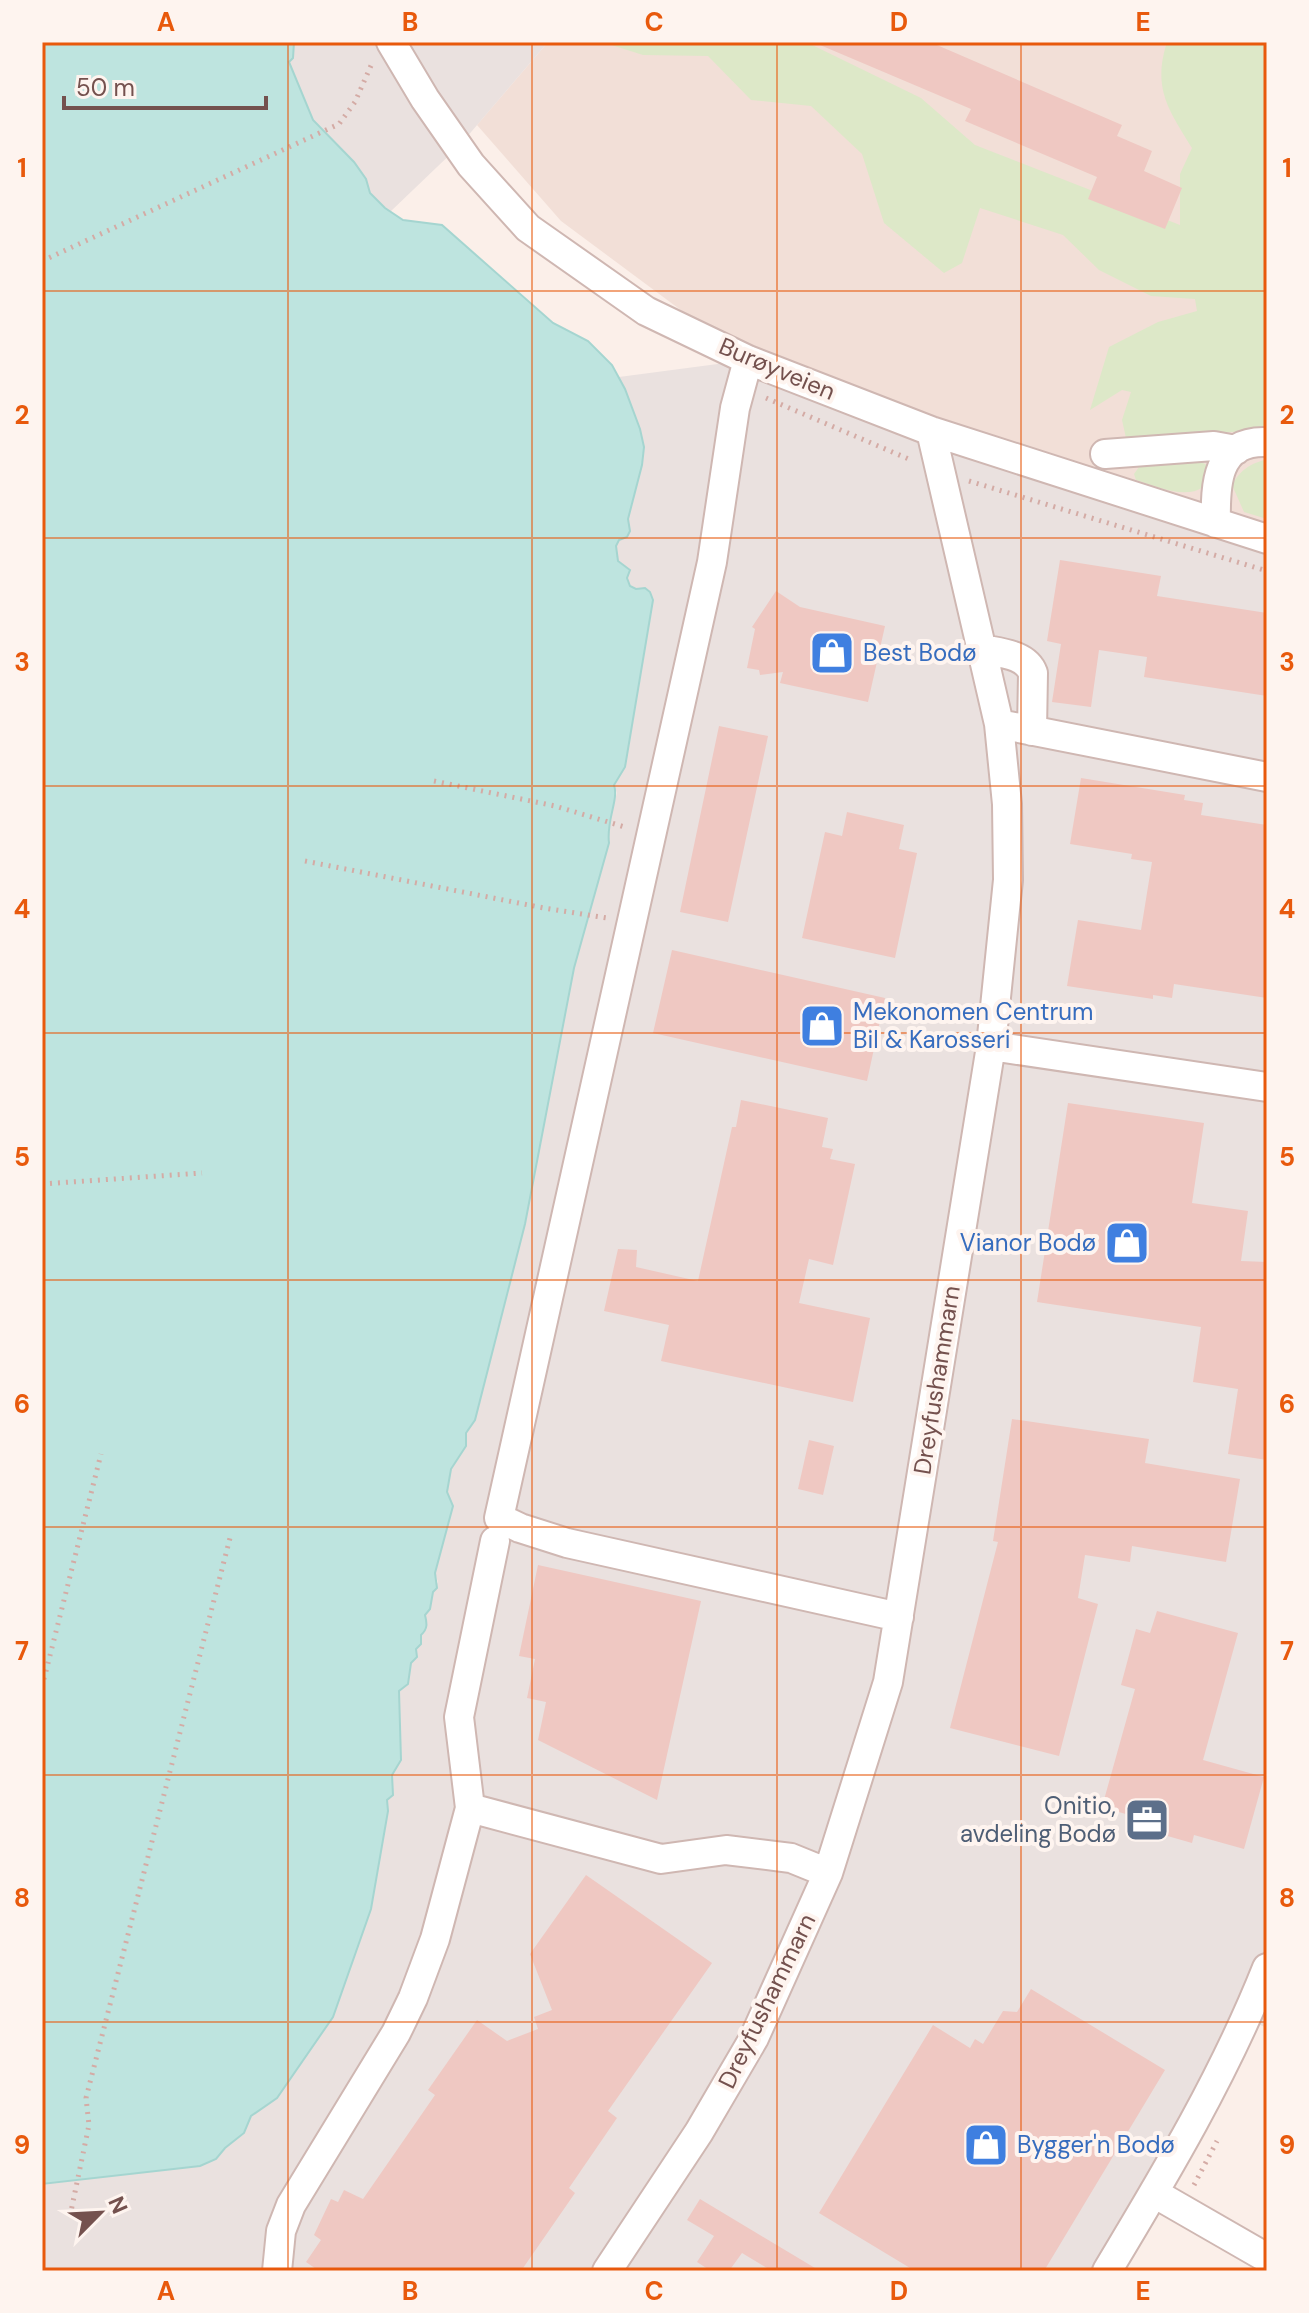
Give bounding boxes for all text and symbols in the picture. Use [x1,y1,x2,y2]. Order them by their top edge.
text: A [157,5,175,39]
text: B [402,5,418,39]
text: C [644,5,664,39]
text: D [890,5,908,39]
text: E [1135,5,1151,39]
scale bar [64,60,266,110]
text: 50 m [76,72,135,103]
text: 1 [17,151,27,185]
text: 1 [1282,151,1292,185]
street label: Burøyveien [714,330,840,407]
text: 2 [14,398,30,432]
text: 2 [1279,398,1295,432]
shop icon: Best Bodø [808,629,856,677]
place label: Best Bodø [863,637,977,668]
text: 3 [14,645,30,679]
text: 3 [1279,645,1295,679]
text: 4 [14,892,30,926]
text: 4 [1279,892,1295,926]
place label: Mekonomen Centrum Bil & Karosseri [853,996,1094,1055]
shop icon: Mekonomen Centrum Bil & Karosseri [798,1002,846,1050]
text: 5 [14,1140,30,1174]
text: 5 [1279,1140,1295,1174]
shop icon: Vianor Bodø [1103,1219,1151,1267]
place label: Vianor Bodø [960,1227,1096,1258]
street label: Dreyfushammarn [906,1283,967,1477]
text: 6 [14,1387,30,1421]
text: 6 [1279,1387,1295,1421]
text: 7 [15,1634,29,1668]
text: 7 [1280,1634,1294,1668]
place label: Onitio, avdeling Bodø [960,1790,1116,1849]
office icon: Onitio, avdeling Bodø [1123,1796,1171,1844]
text: 8 [14,1881,30,1915]
text: 8 [1279,1881,1295,1915]
street label: Dreyfushammarn [711,1908,822,2093]
shop icon: Bygger'n Bodø [962,2121,1010,2169]
text: 9 [14,2128,30,2162]
text: 9 [1279,2128,1295,2162]
place label: Bygger'n Bodø [1017,2129,1175,2160]
north arrow [60,2173,140,2253]
text: N [101,2192,134,2218]
text: A [157,2274,175,2308]
text: B [402,2274,418,2308]
text: C [644,2274,664,2308]
text: D [890,2274,908,2308]
text: E [1135,2274,1151,2308]

